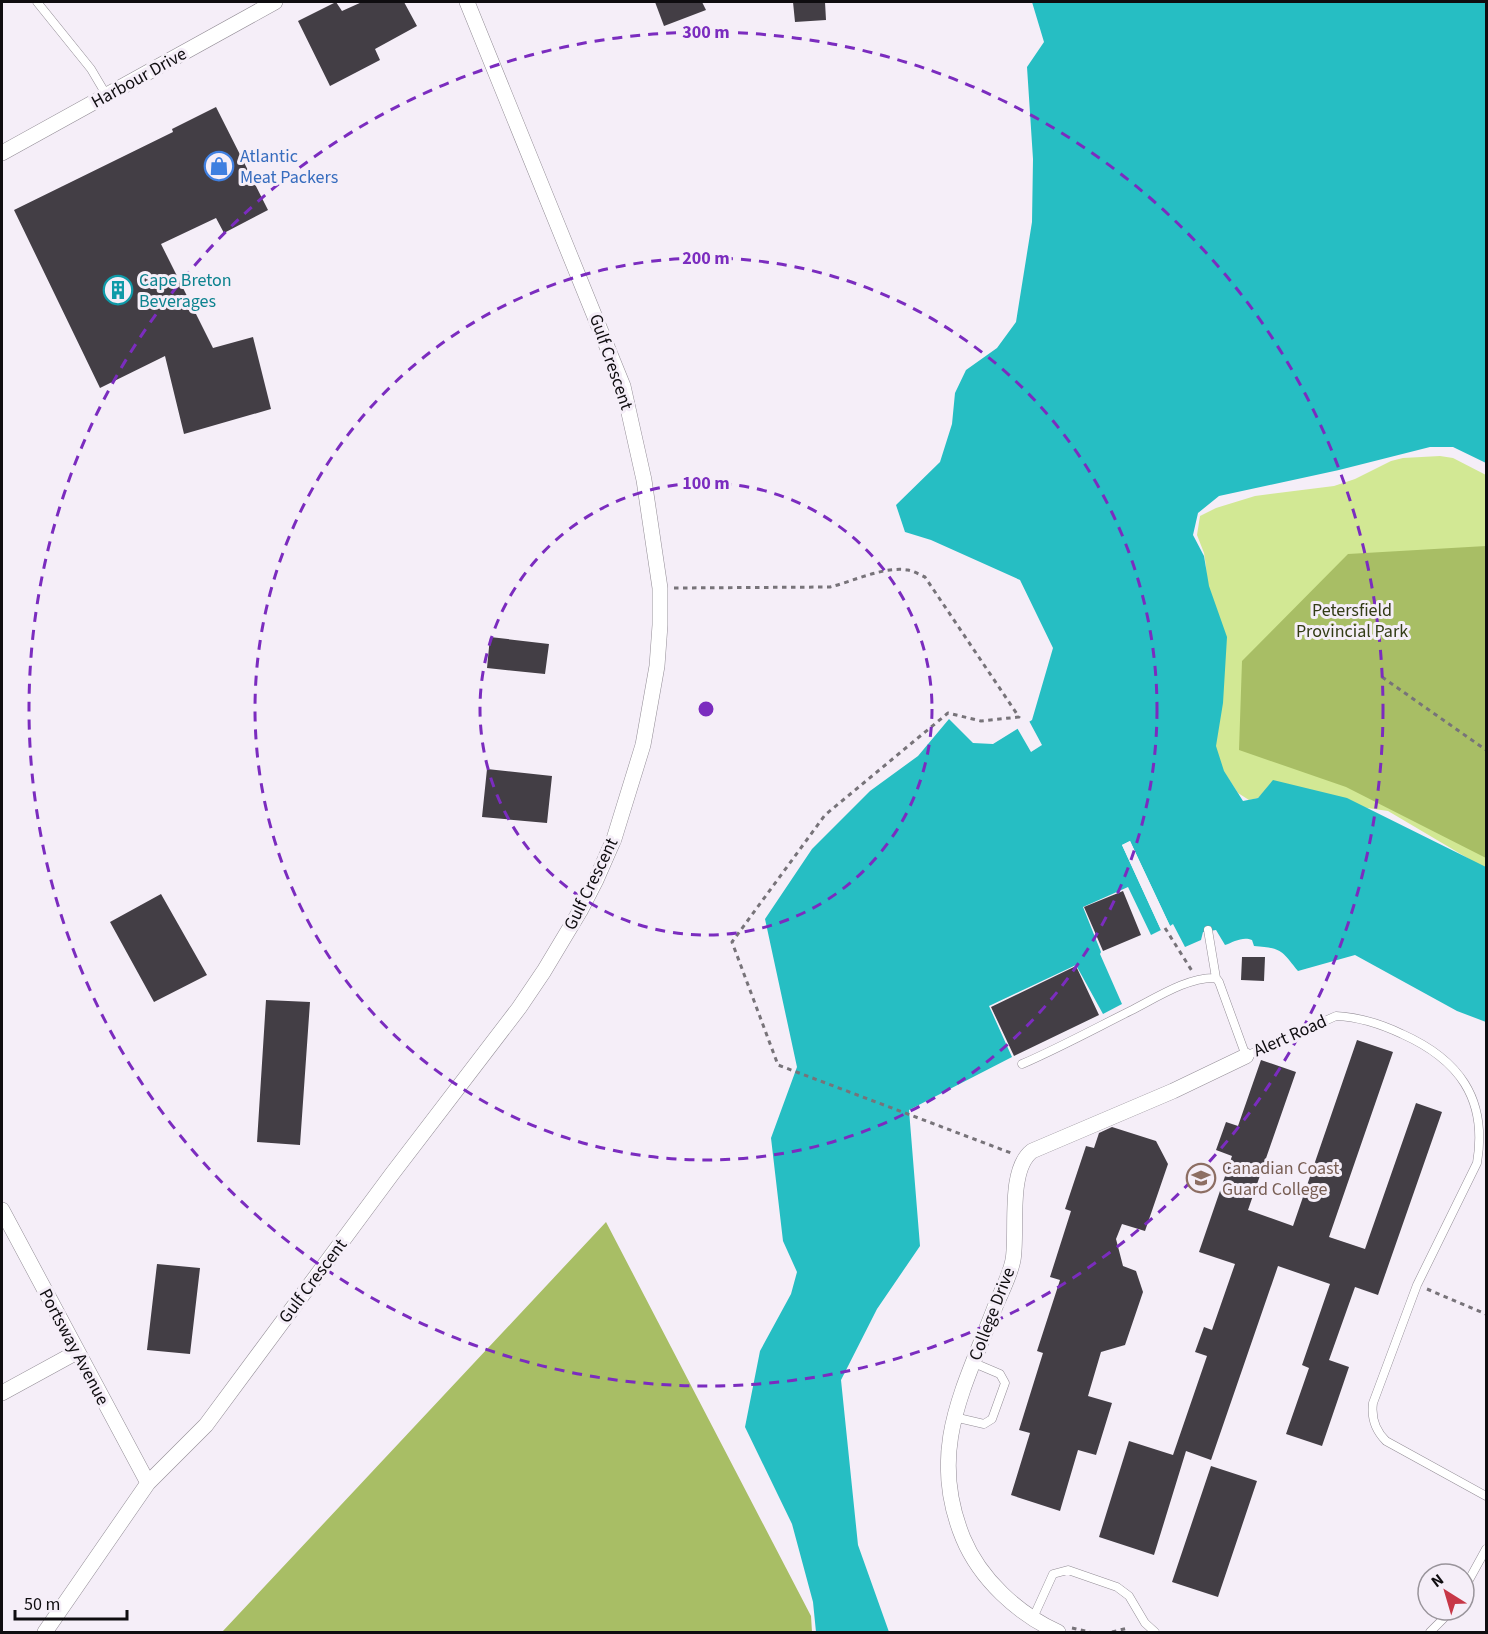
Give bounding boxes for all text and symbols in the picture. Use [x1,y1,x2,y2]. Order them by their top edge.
text: 300 m [682,20,730,45]
street label: Harbour Drive [87,41,191,114]
place label: Atlantic Meat Packers [240,144,338,190]
shop icon: Atlantic Meat Packers [203,150,235,182]
text: 200 m [682,246,730,271]
place label: Cape Breton Beverages [139,268,232,314]
building icon: Cape Breton Beverages [102,274,134,306]
street label: Gulf Crescent [583,311,639,413]
text: 100 m [682,471,730,496]
park label: Petersfield Provincial Park [1296,598,1408,644]
centre of rings [696,699,716,719]
street label: Gulf Crescent [558,834,624,934]
street label: Alert Road [1249,1009,1331,1063]
place label: Canadian Coast Guard College [1222,1156,1339,1202]
school or university icon: Canadian Coast Guard College [1185,1162,1217,1194]
street label: Gulf Crescent [273,1234,353,1328]
street label: College Drive [963,1264,1021,1364]
street label: Portsway Avenue [33,1284,115,1410]
north arrow [1416,1562,1476,1622]
text: N [1427,1569,1448,1593]
scale bar [15,1583,128,1621]
text: 50 m [24,1592,60,1617]

